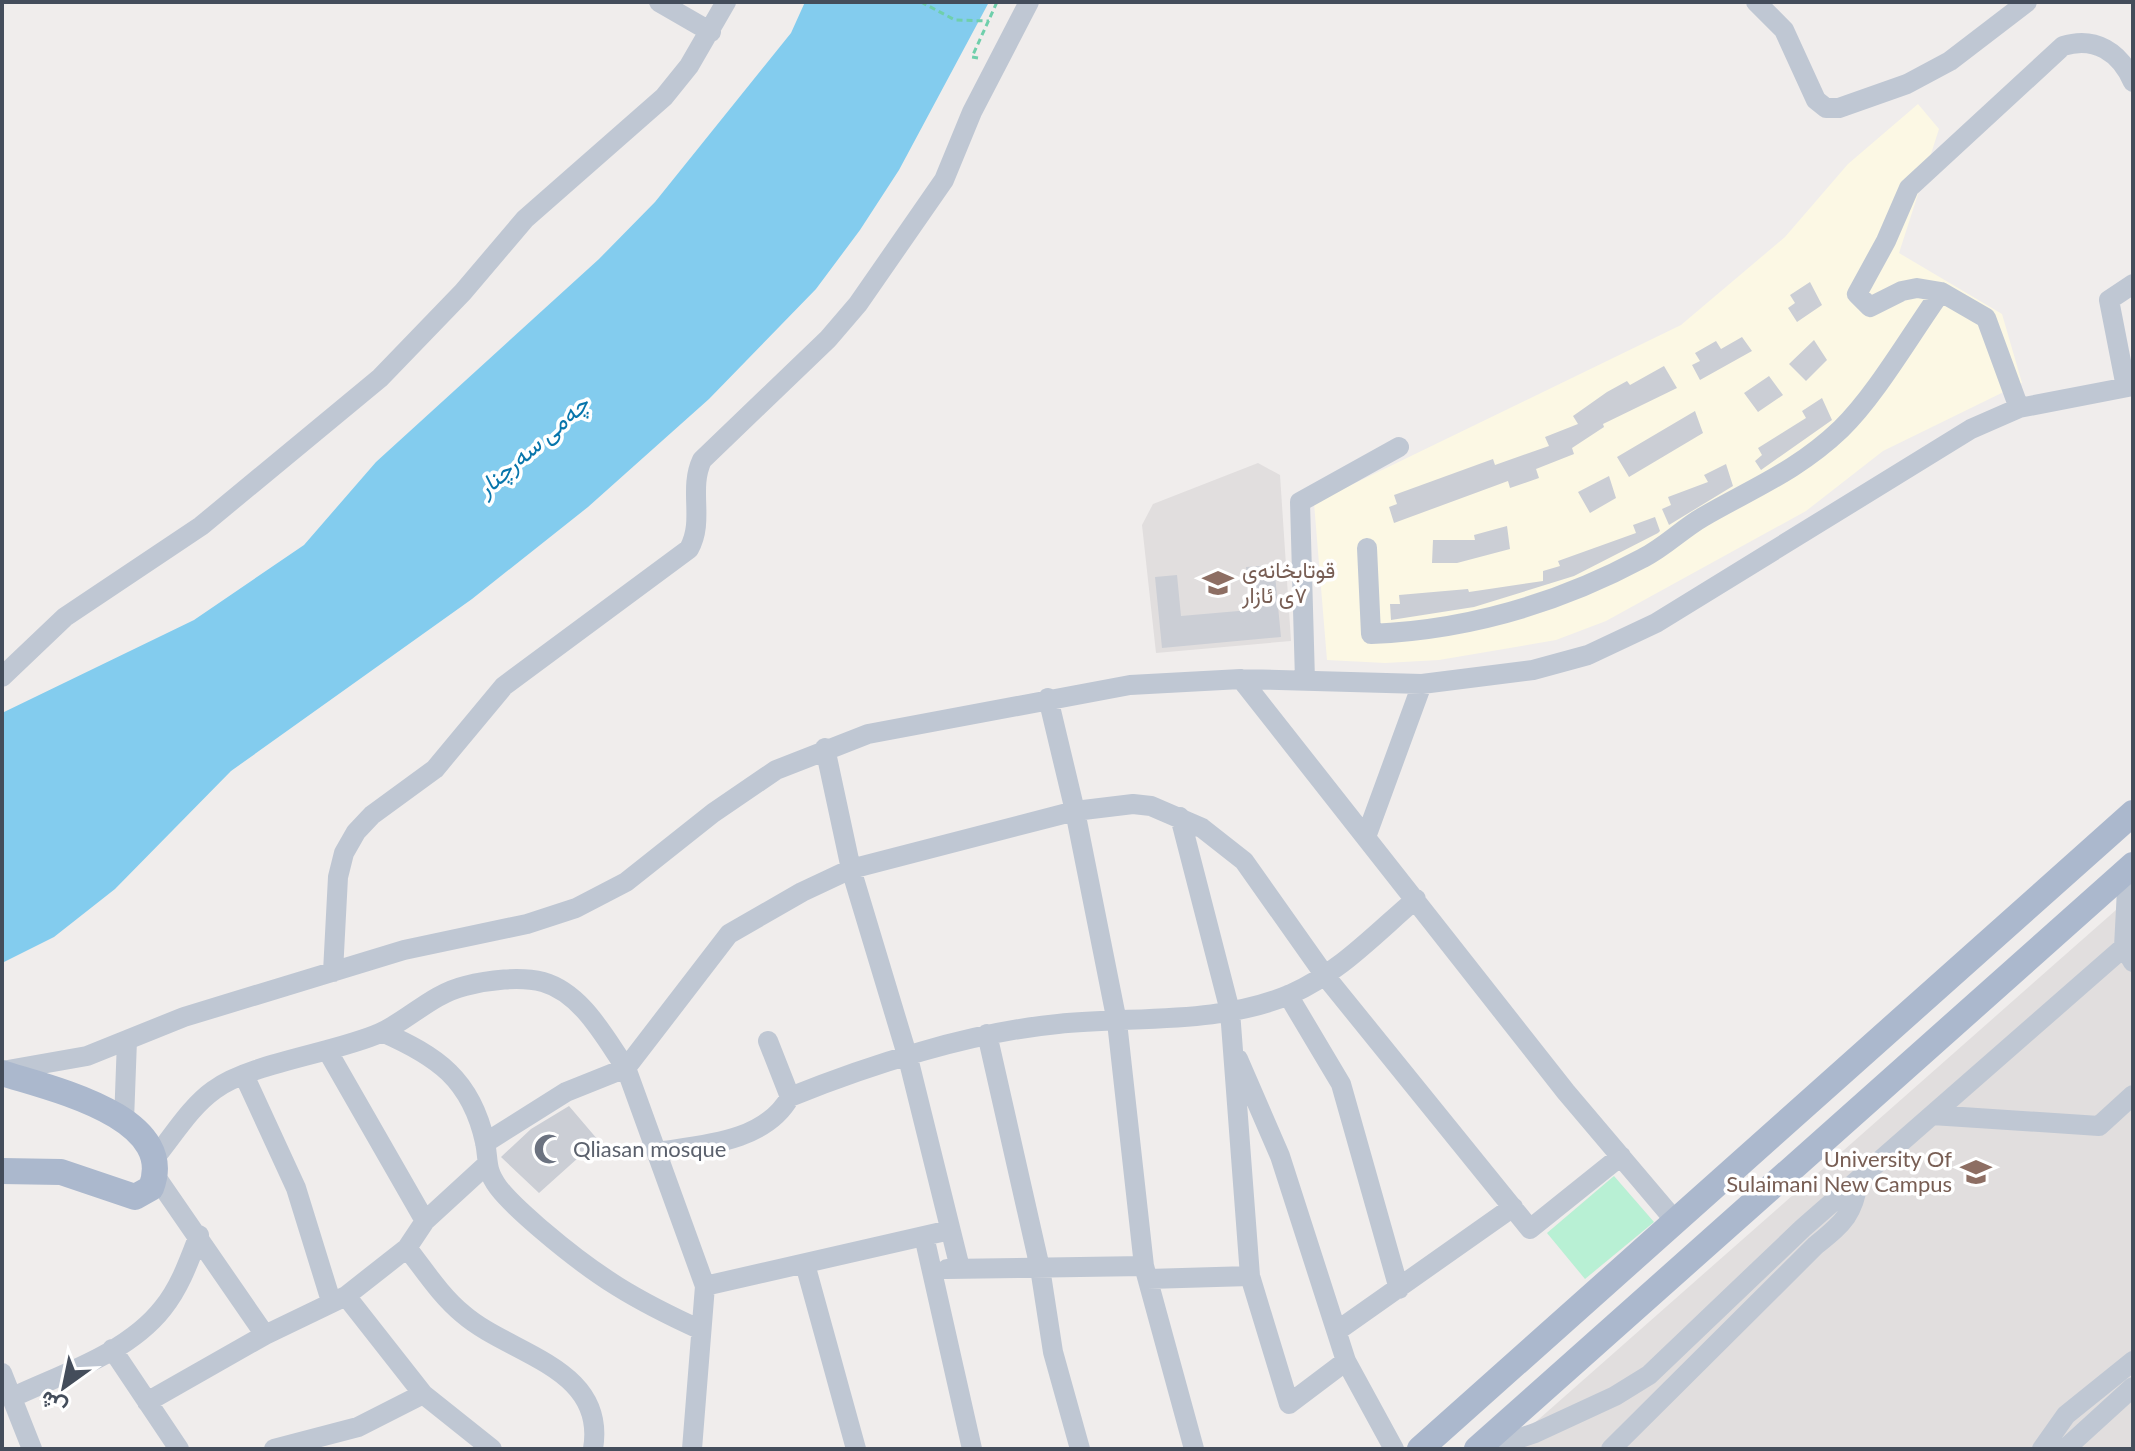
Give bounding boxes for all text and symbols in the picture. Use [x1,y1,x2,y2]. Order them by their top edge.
water label: چەمی سەرچنار [468,388,597,505]
place label: قوتابخانەی ٧ی ئازار [1241,556,1335,609]
school or university icon: قوتابخانەی ٧ی ئازار [1201,566,1235,600]
mosque icon: Qliasan mosque [532,1132,566,1166]
place label: Qliasan mosque [573,1135,726,1162]
place label: University Of Sulaimani New Campus [1726,1145,1952,1197]
school or university icon: University Of Sulaimani New Campus [1959,1155,1993,1189]
north arrow [24,1347,104,1427]
text: ش [34,1385,72,1423]

